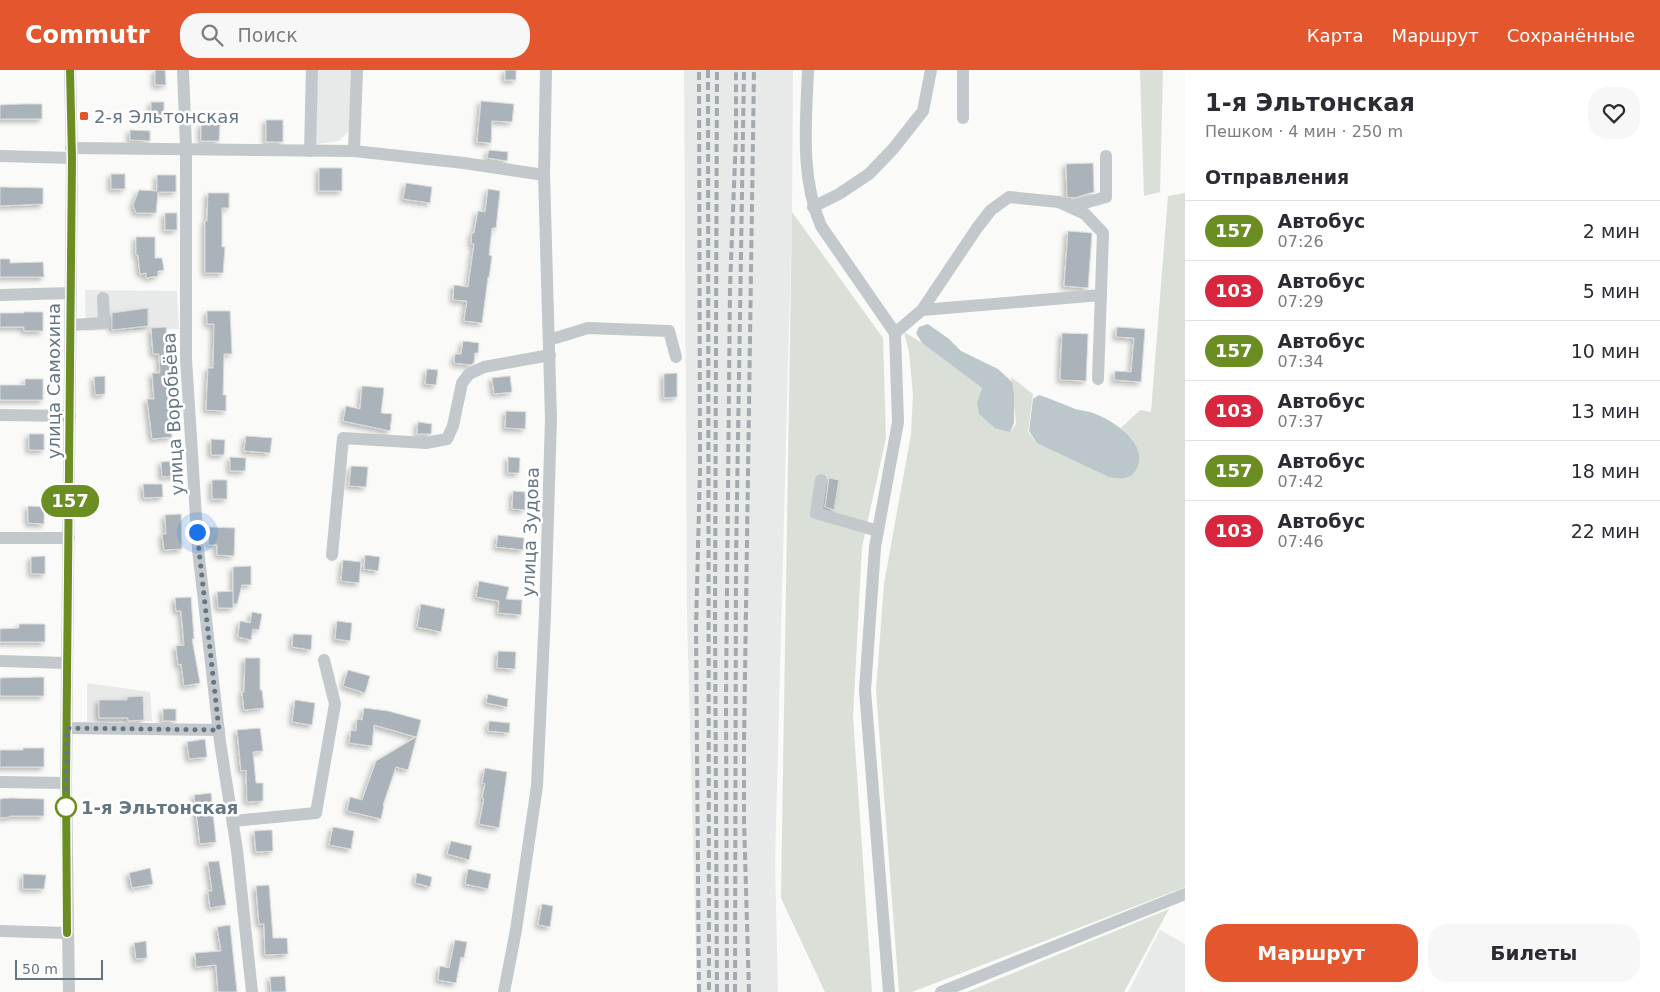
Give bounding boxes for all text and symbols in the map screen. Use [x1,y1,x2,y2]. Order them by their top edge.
search box [180,13,530,58]
text: Commutr [25,21,150,49]
icon: search [198,21,226,49]
text: Поиск [238,24,298,46]
text: Карта [1307,25,1364,46]
text: Маршрут [1392,25,1479,46]
text: Сохранённые [1507,25,1635,46]
button: heart [1588,87,1640,139]
text: 1-я Эльтонская [1205,89,1415,117]
place label: 2-я Эльтонская [94,106,239,127]
marker: 2-я Эльтонская [78,110,90,122]
text: Пешком · 4 мин · 250 m [1205,122,1403,141]
text: Отправления [1205,166,1349,188]
text: Автобус [1278,210,1365,232]
text: 157 [1215,220,1253,241]
text: 2 мин [1583,220,1640,242]
text: 07:26 [1278,232,1324,251]
text: Автобус [1278,270,1365,292]
text: 103 [1215,280,1253,301]
text: 5 мин [1583,280,1640,302]
text: 07:29 [1278,292,1324,311]
street label: улица Самохина [43,303,64,459]
text: Автобус [1278,330,1365,352]
street label: улица Воробьёва [158,332,188,496]
text: 157 [1215,340,1253,361]
text: 10 мин [1571,340,1640,362]
text: 07:34 [1278,352,1324,371]
text: Автобус [1278,390,1365,412]
text: 103 [1215,400,1253,421]
text: 13 мин [1571,400,1640,422]
text: 07:37 [1278,412,1324,431]
text: Автобус [1278,450,1365,472]
text: 157 [1215,460,1253,481]
text: 18 мин [1571,460,1640,482]
street label: улица Зудова [517,467,543,597]
text: 07:42 [1278,472,1324,491]
line badge: 157 [41,485,99,517]
text: 157 [51,490,89,511]
text: Автобус [1278,510,1365,532]
your location [185,520,210,545]
text: 103 [1215,520,1253,541]
text: 22 мин [1571,520,1640,542]
text: 07:46 [1278,532,1324,551]
marker: 1-я Эльтонская [55,796,77,818]
place label: 1-я Эльтонская [81,797,238,818]
button: Маршрут [1205,924,1418,982]
button: Билеты [1428,924,1640,982]
scale bar [15,957,102,980]
text: 50 m [22,961,58,977]

